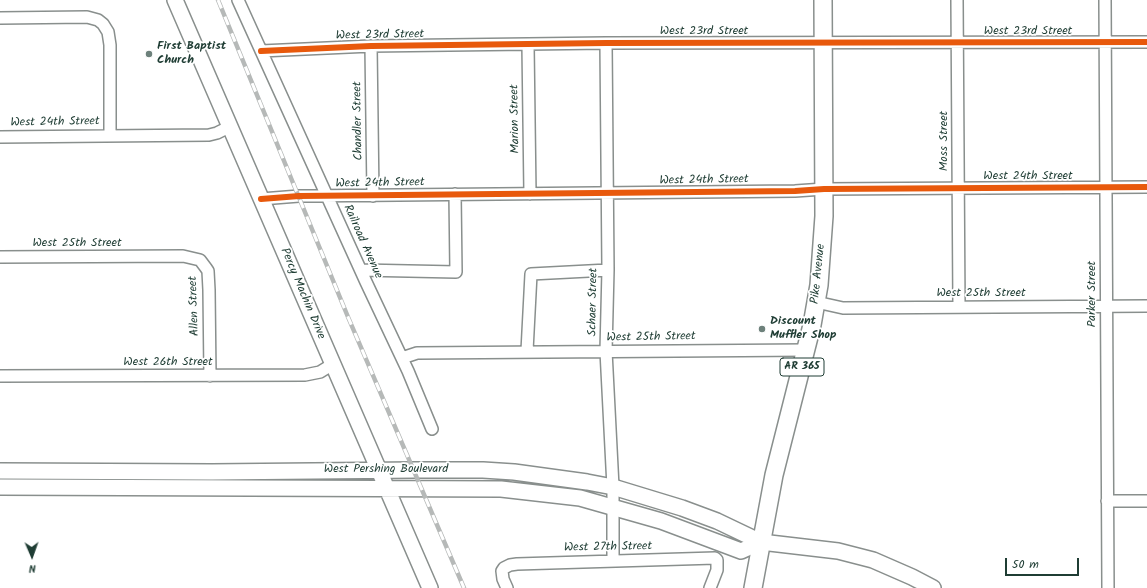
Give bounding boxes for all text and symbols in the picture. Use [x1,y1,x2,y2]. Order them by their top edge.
street label: West 23rd Street [660,25,748,39]
street label: West 23rd Street [984,25,1072,39]
street label: West 23rd Street [336,28,424,44]
place label: First Baptist Church [157,40,226,68]
marker: First Baptist Church [144,49,154,59]
street label: Chandler Street [351,81,367,161]
street label: Marion Street [508,84,524,154]
street label: Moss Street [938,111,952,171]
street label: West 24th Street [10,115,100,131]
street label: West 24th Street [983,170,1073,184]
street label: West 24th Street [659,173,749,189]
street label: West 24th Street [335,176,425,192]
street label: Railroad Avenue [339,203,385,281]
street label: West 25th Street [32,237,122,251]
street label: Pike Avenue [809,243,829,305]
street label: Percy Machin Drive [276,246,328,342]
street label: Parker Street [1086,261,1100,327]
street label: Schaer Street [586,268,602,336]
street label: Allen Street [187,276,203,336]
street label: West 25th Street [936,287,1026,301]
place label: Discount Muffler Shop [770,315,836,343]
marker: Discount Muffler Shop [757,324,767,334]
street label: West 25th Street [606,330,696,346]
street label: West 26th Street [123,356,213,370]
road number: AR 365 [780,358,824,376]
street label: West Pershing Boulevard [324,463,448,477]
north arrow [12,536,52,576]
street label: West 27th Street [564,540,652,556]
scale bar [1007,550,1081,576]
text: 50 m [1012,555,1039,574]
text: N [29,559,36,577]

